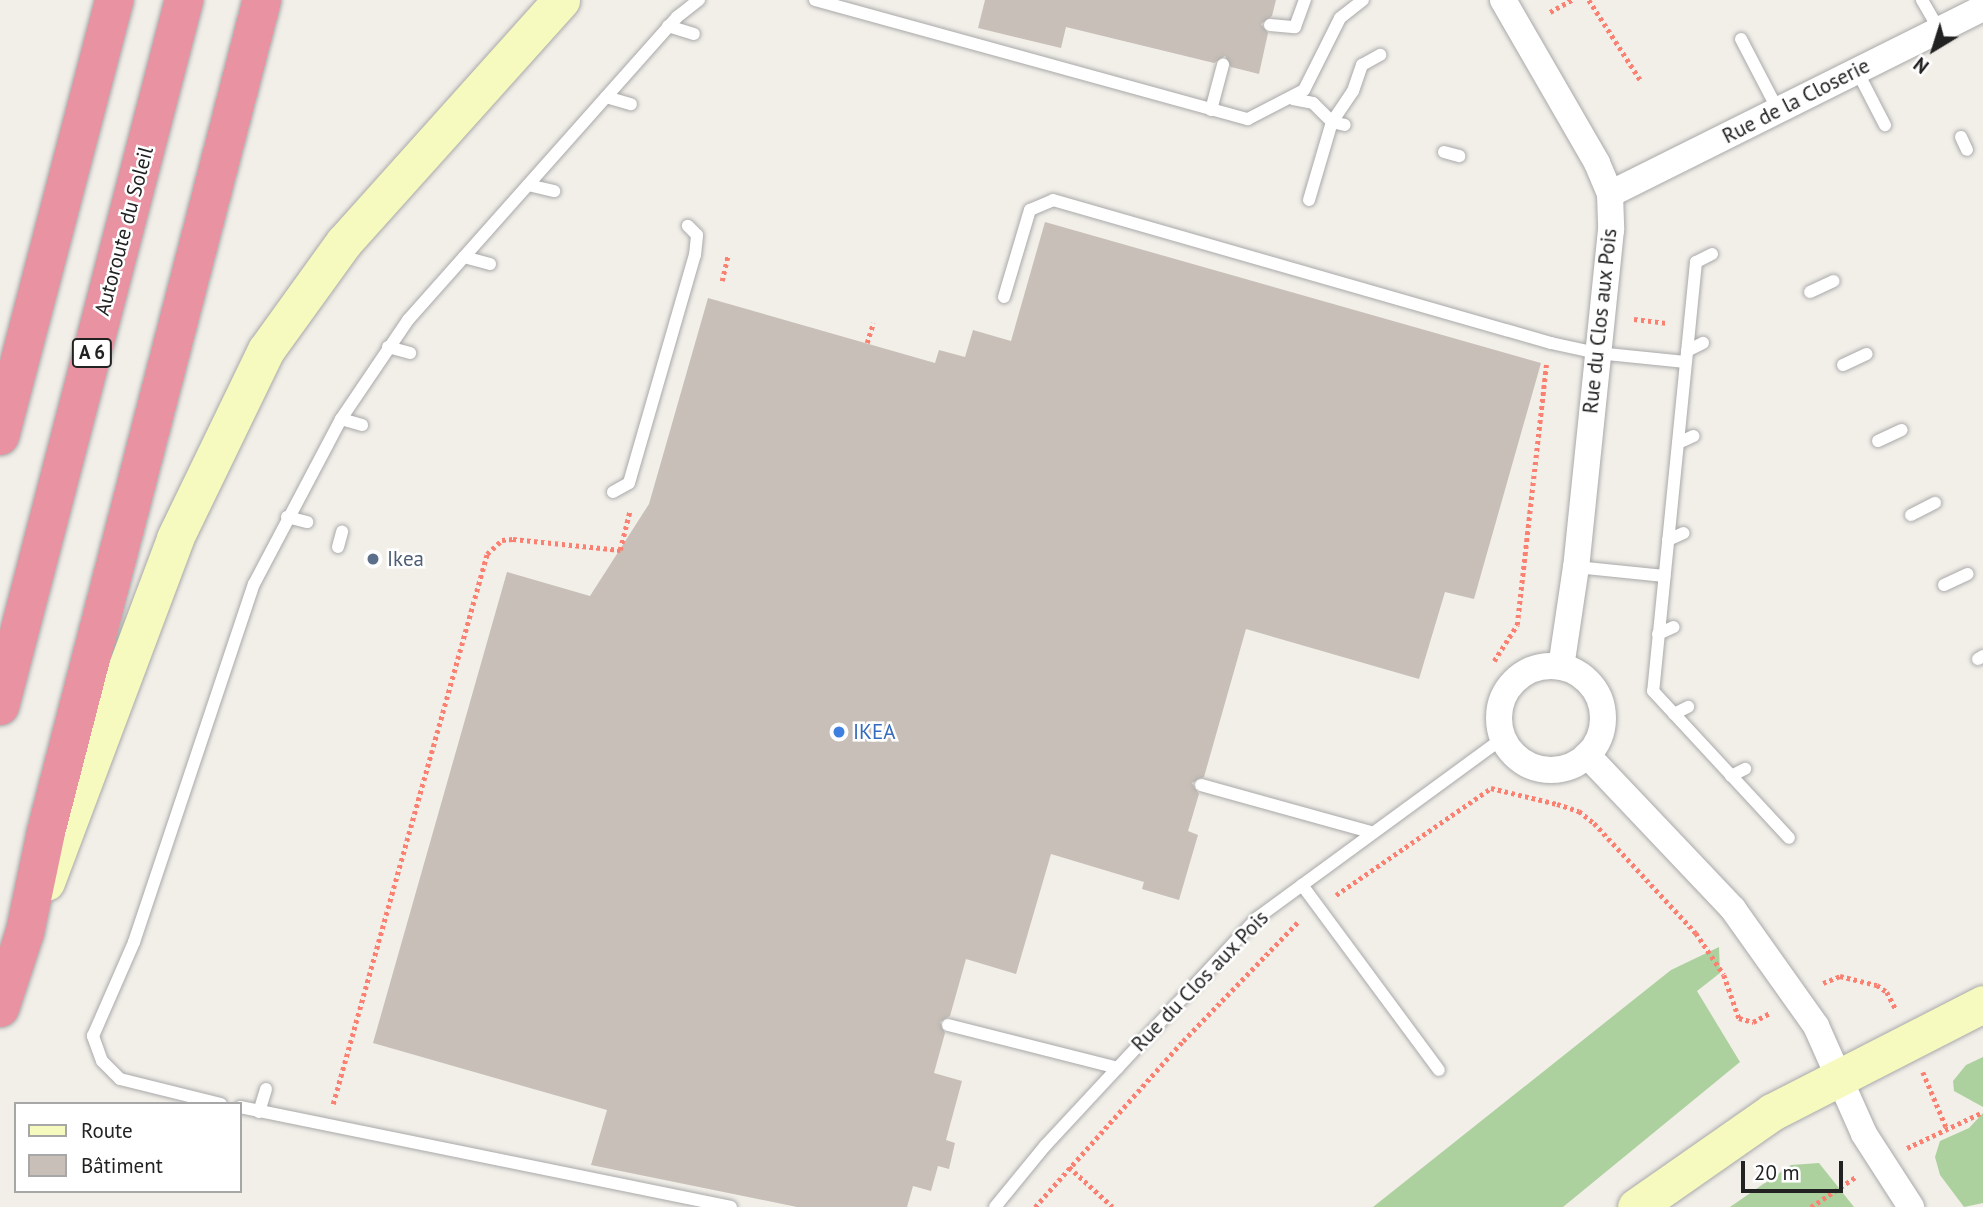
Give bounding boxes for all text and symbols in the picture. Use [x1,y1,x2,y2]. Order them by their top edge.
north arrow [1899,14,1969,84]
text: N [1909,52,1933,79]
street label: Rue de la Closerie [1718,53,1874,149]
street label: Autoroute du Soleil [89,144,159,318]
street label: Rue du Clos aux Pois [1578,227,1622,415]
road number: A 6 [71,338,113,368]
place label: Ikea [387,546,424,572]
marker: Ikea [365,551,381,567]
place label: IKEA [853,719,895,745]
marker: IKEA [831,724,847,740]
street label: Rue du Clos aux Pois [1126,905,1274,1057]
legend [14,1102,242,1193]
text: Route [81,1117,133,1144]
scale bar [1745,1148,1846,1192]
text: Bâtiment [81,1152,163,1179]
text: 20 m [1754,1159,1800,1186]

